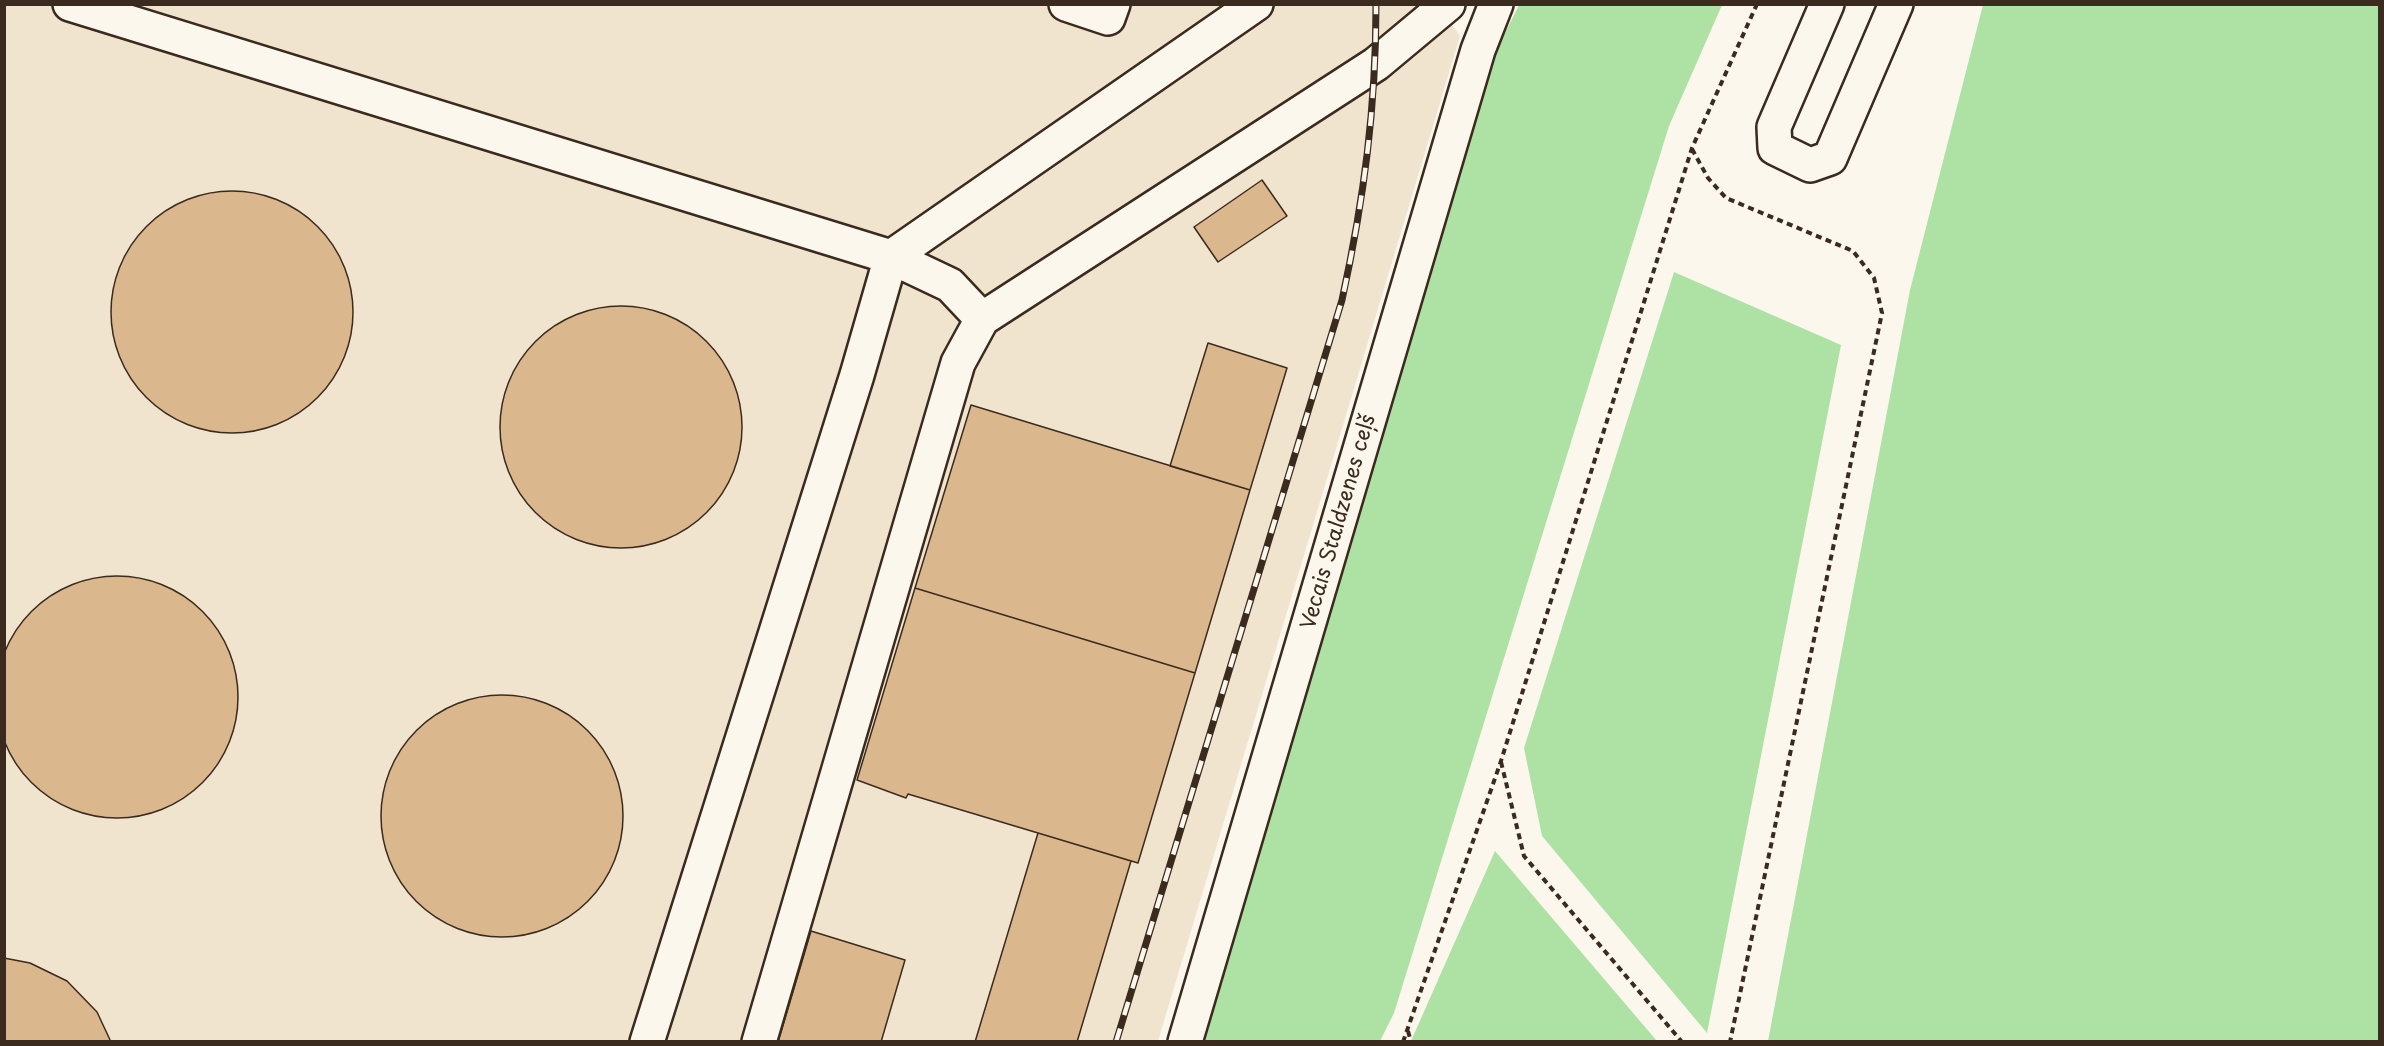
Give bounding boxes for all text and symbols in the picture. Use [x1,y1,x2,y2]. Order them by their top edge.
street label: Vecais Staldzenes ceļš [1296,412,1382,632]

